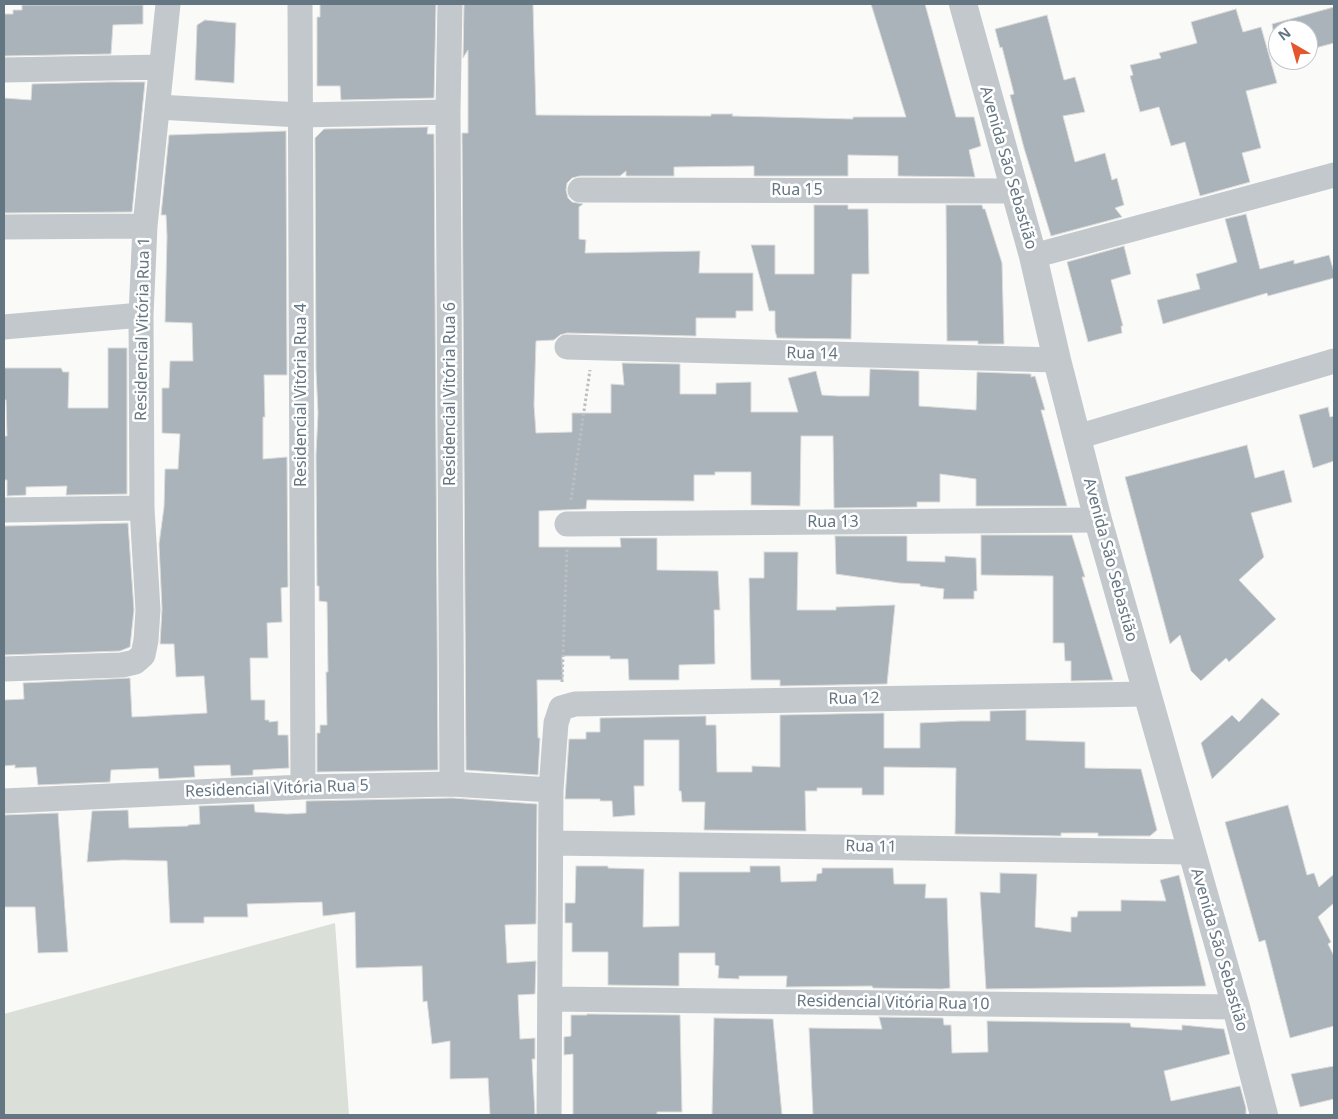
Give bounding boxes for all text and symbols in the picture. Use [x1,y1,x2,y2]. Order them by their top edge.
north arrow [1268,20,1318,70]
text: N [1274,23,1294,45]
street label: Avenida São Sebastião [976,84,1040,252]
street label: Rua 15 [771,180,823,200]
street label: Residencial Vitória Rua 1 [132,237,154,421]
street label: Residencial Vitória Rua 6 [440,302,460,486]
street label: Residencial Vitória Rua 4 [291,303,311,487]
street label: Rua 14 [786,344,838,364]
street label: Avenida São Sebastião [1079,476,1141,644]
street label: Rua 13 [807,512,859,532]
street label: Rua 12 [828,689,880,709]
street label: Residencial Vitória Rua 5 [185,776,369,802]
street label: Rua 11 [845,837,897,857]
street label: Avenida São Sebastião [1187,866,1251,1034]
street label: Residencial Vitória Rua 10 [796,992,990,1014]

